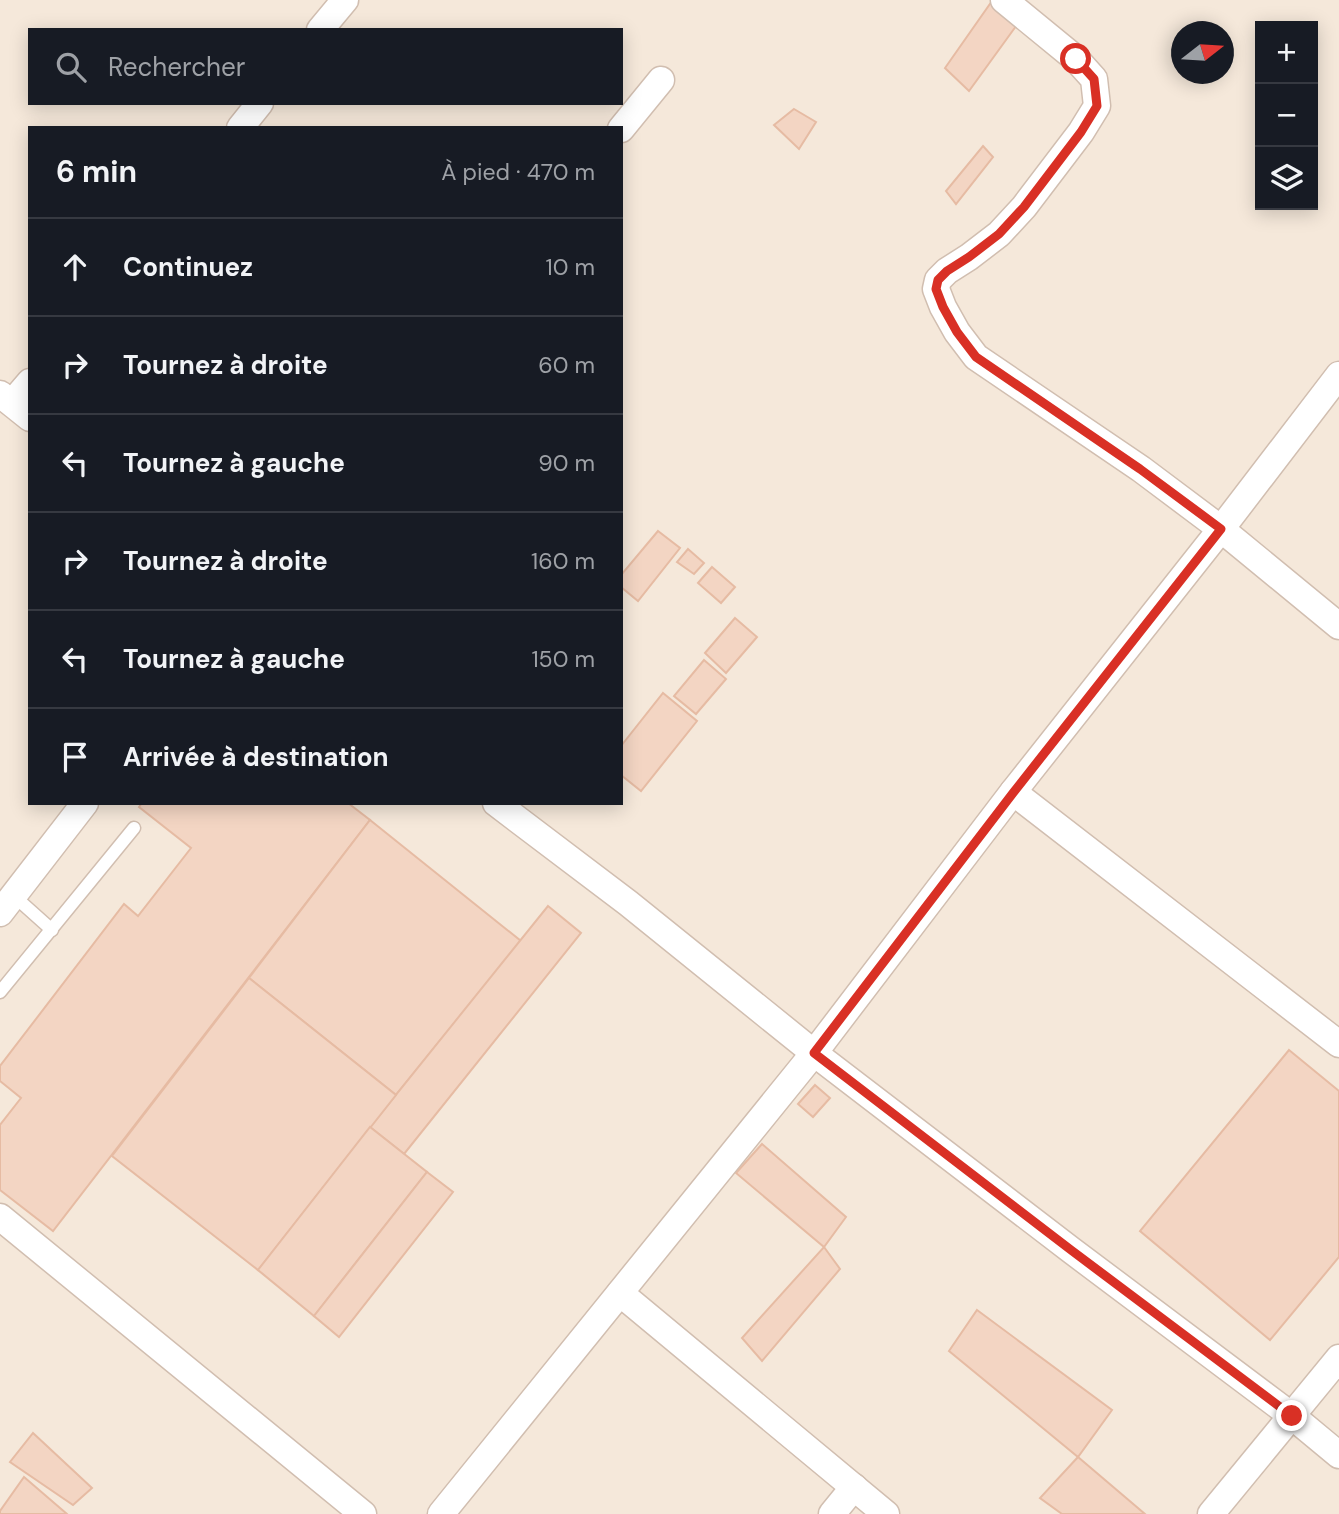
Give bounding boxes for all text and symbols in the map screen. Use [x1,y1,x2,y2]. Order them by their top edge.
north arrow [1171,21,1234,84]
map controls [1255,21,1318,210]
button: + [1255,21,1318,84]
search box [28,28,623,105]
route start [1060,43,1091,74]
icon: search [52,48,90,86]
text: Rechercher [108,50,245,84]
button: − [1255,84,1318,147]
button: layers [1255,147,1318,210]
text: 6 min [56,152,137,191]
text: À pied · 470 m [441,157,595,187]
icon: ahead [56,248,94,286]
text: Continuez [123,250,253,284]
text: 10 m [545,252,595,282]
icon: right [56,346,94,384]
text: Tournez à droite [123,348,328,382]
text: 60 m [538,350,595,380]
icon: left [56,444,94,482]
text: Tournez à gauche [123,446,345,480]
text: 90 m [538,448,595,478]
icon: right [56,542,94,580]
text: Tournez à droite [123,544,328,578]
text: 160 m [531,546,595,576]
icon: left [56,640,94,678]
text: Tournez à gauche [123,642,345,676]
text: 150 m [531,644,595,674]
icon: arrive [56,738,94,776]
text: Arrivée à destination [123,740,389,774]
route end [1276,1400,1307,1431]

